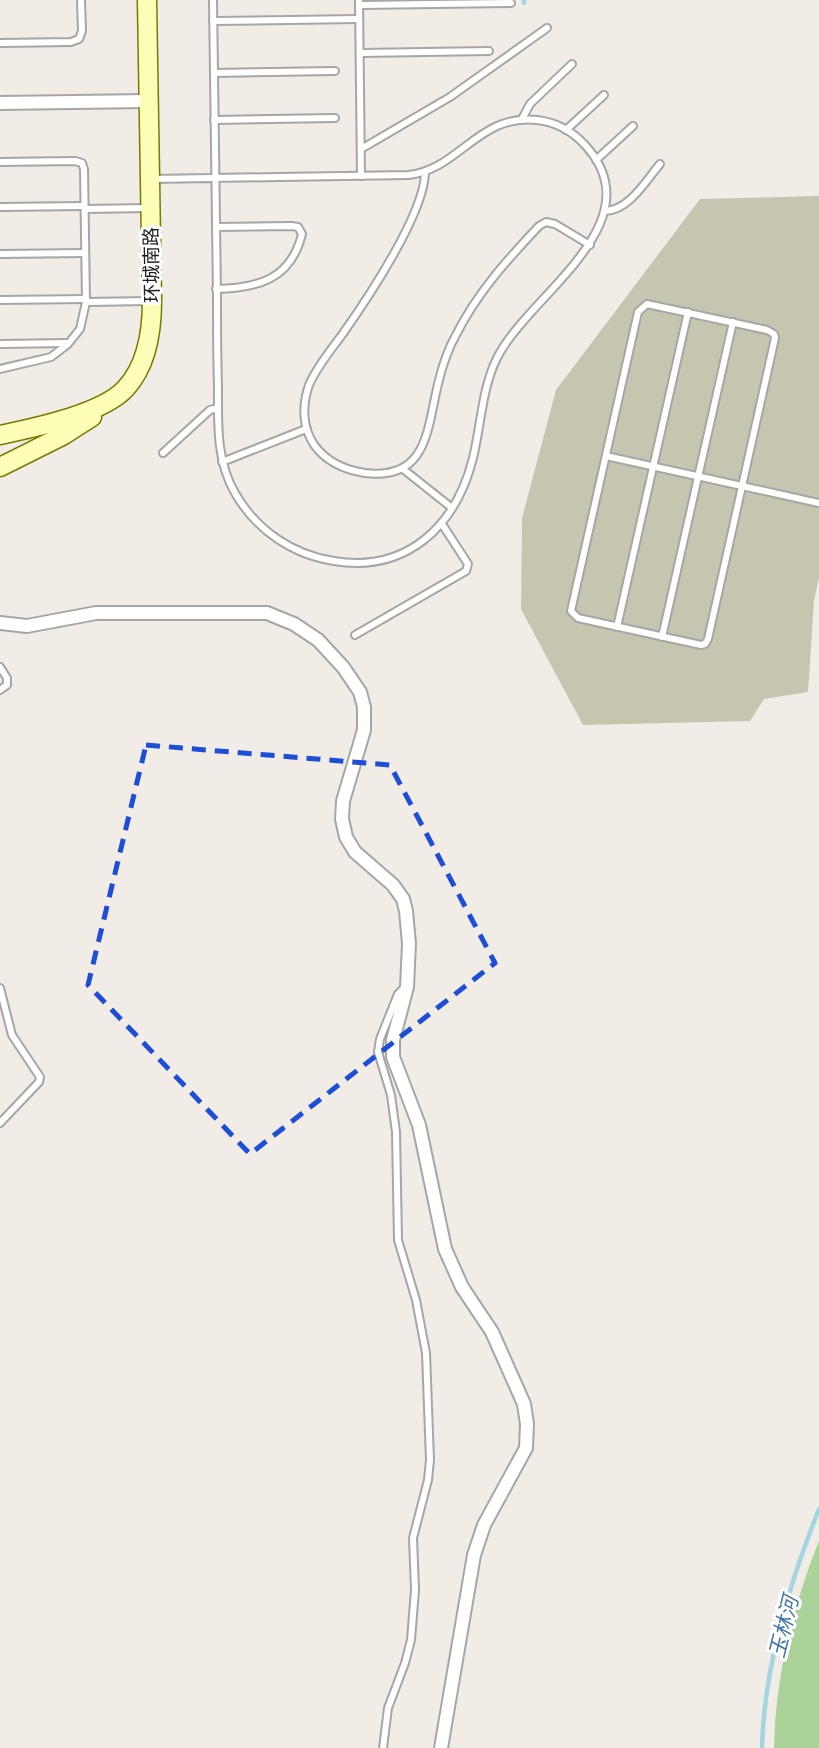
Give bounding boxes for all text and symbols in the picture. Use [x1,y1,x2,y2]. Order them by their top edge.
street label: 环城南路 [138,227,165,303]
water label: 玉林河 [763,1589,806,1661]

